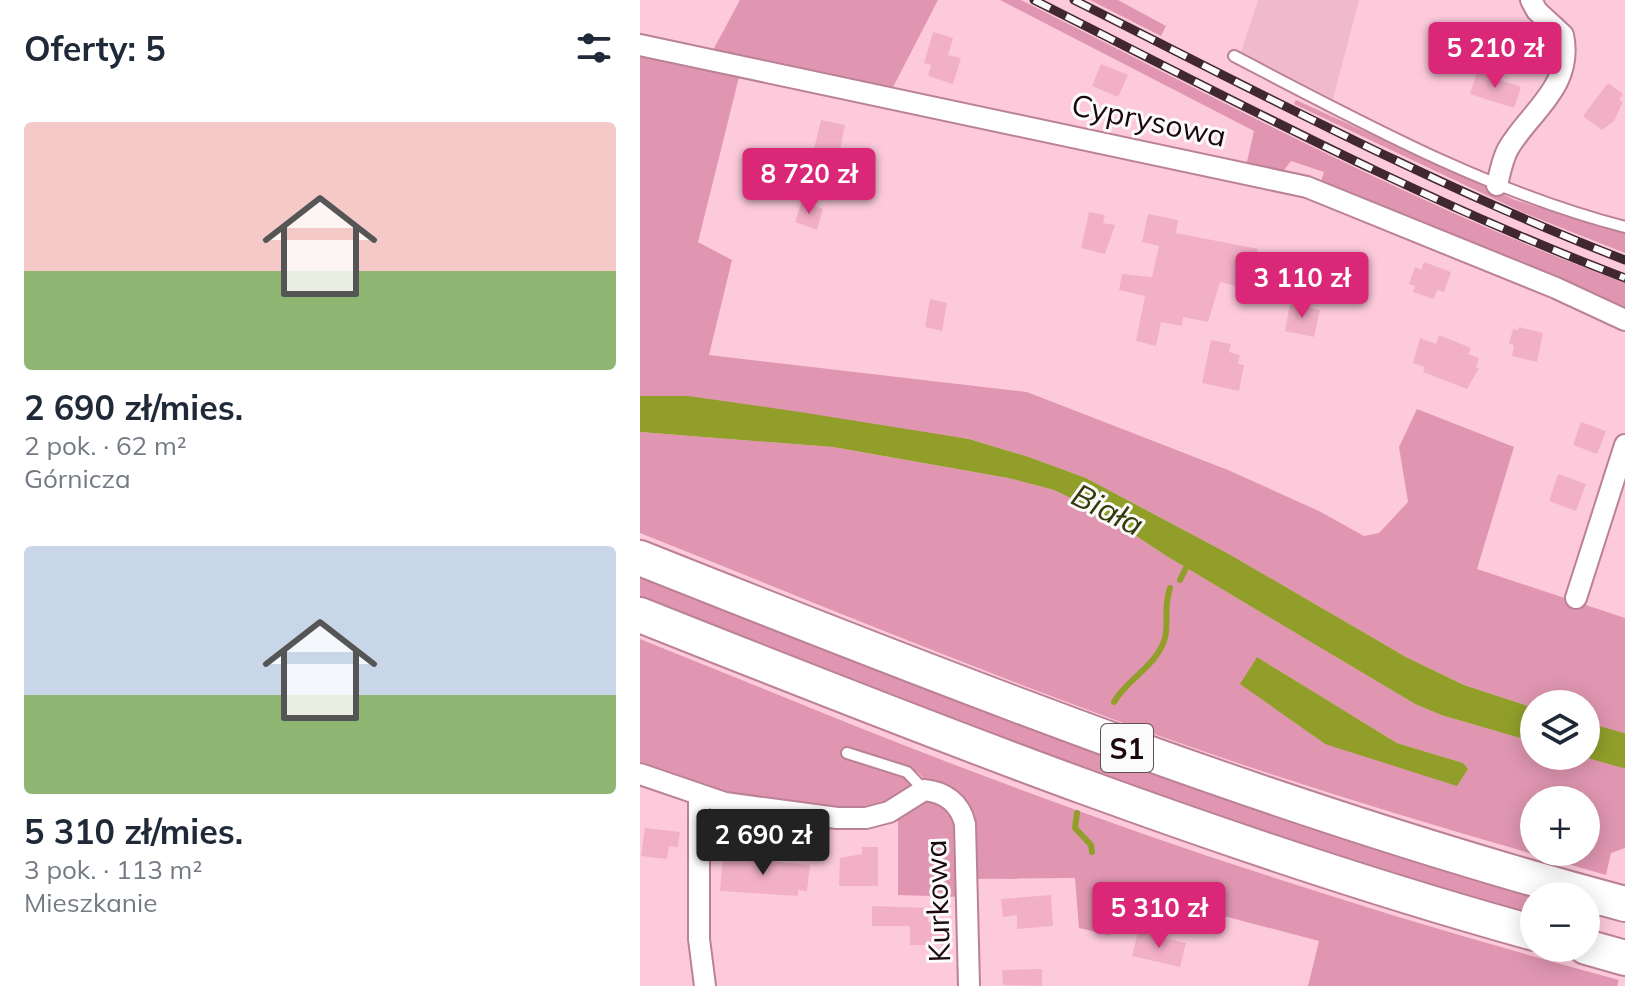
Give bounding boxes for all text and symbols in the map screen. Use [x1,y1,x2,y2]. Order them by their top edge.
pin: 5 210 zł [1412,22,1578,90]
icon: filters [572,26,616,70]
text: Oferty: 5 [24,27,166,70]
text: 5 210 zł [1446,31,1544,64]
street label: Cyprysowa [1068,85,1230,155]
pin: 8 720 zł [726,148,892,216]
text: 8 720 zł [760,157,858,190]
icon: home [248,174,392,318]
pin: 3 110 zł [1219,252,1385,320]
text: 3 110 zł [1253,261,1351,294]
text: 2 690 zł/mies. [24,386,243,429]
text: 2 pok. · 62 m² [24,429,187,462]
text: Górnicza [24,462,131,495]
water label: Biała [1065,474,1151,544]
icon: home [248,598,392,742]
map controls [1520,690,1600,962]
button: layers [1520,690,1600,770]
road number: S1 [1101,724,1153,772]
button: + [1520,786,1600,866]
pin: 2 690 zł [680,809,846,877]
text: 5 310 zł/mies. [24,810,243,853]
text: 2 690 zł [714,818,812,851]
street label: Kurkowa [916,839,958,963]
text: 3 pok. · 113 m² [24,853,202,886]
pin: 5 310 zł [1076,882,1242,950]
button: − [1520,882,1600,962]
text: Mieszkanie [24,886,157,919]
text: 5 310 zł [1110,891,1208,924]

